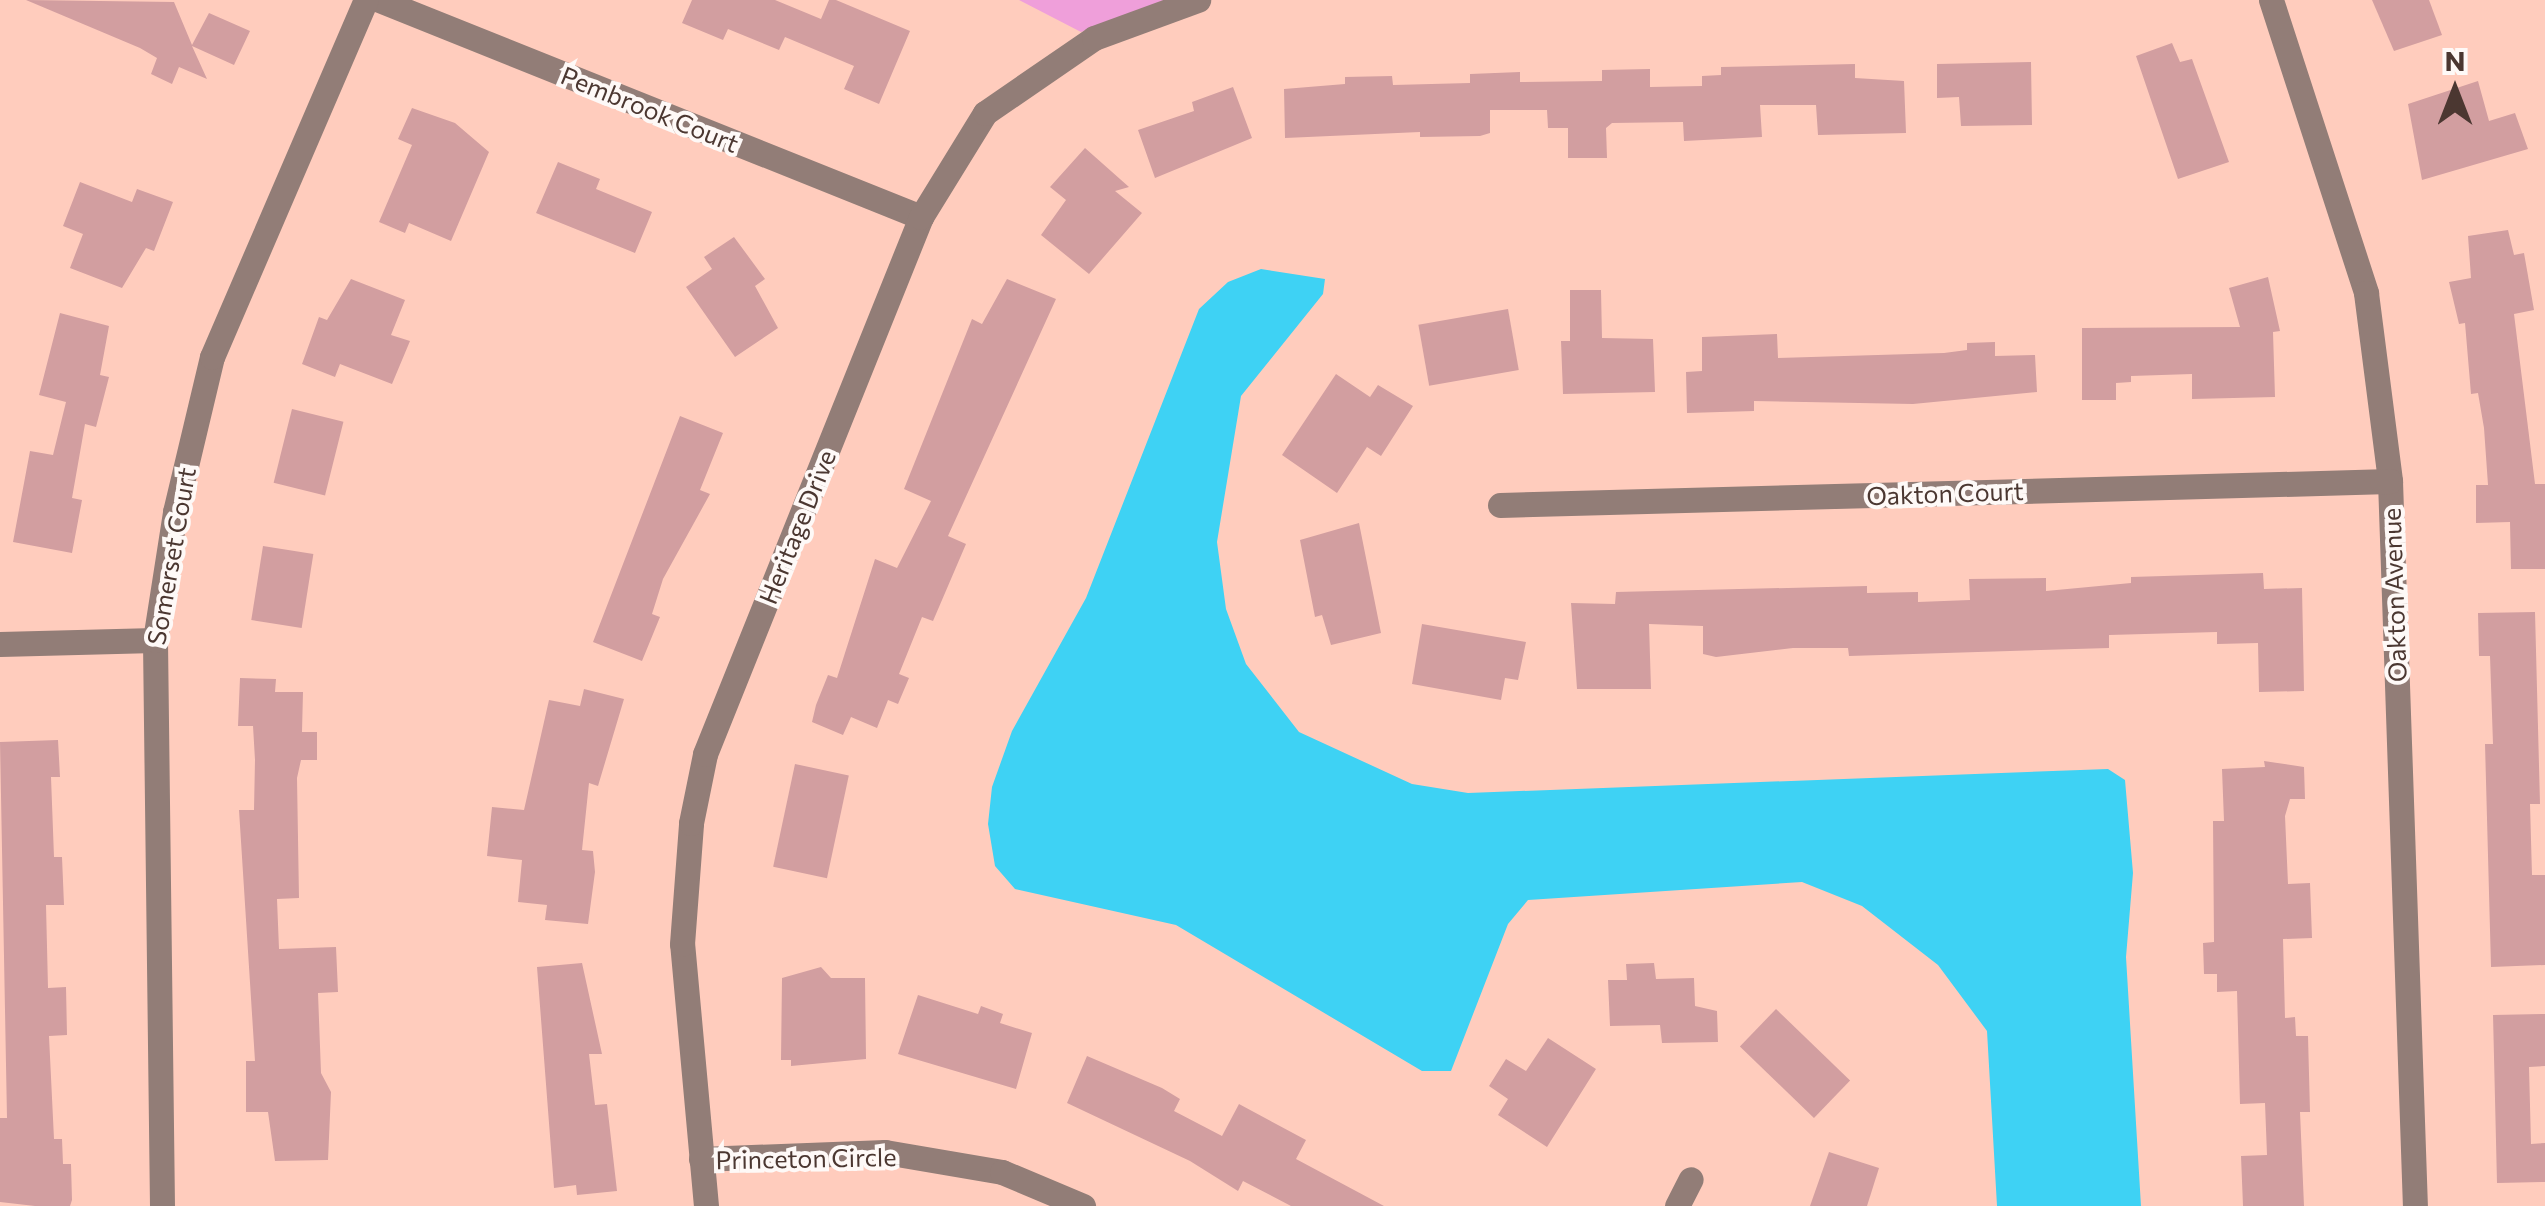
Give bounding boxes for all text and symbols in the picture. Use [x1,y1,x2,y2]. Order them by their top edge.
north arrow [2405,40,2505,140]
text: N [2445,43,2466,77]
street label: Pembrook Court [557,60,743,158]
street label: Heritage Drive [752,446,842,608]
street label: Somerset Court [141,465,201,647]
street label: Oakton Court [1866,475,2024,511]
street label: Oakton Avenue [2376,507,2412,683]
street label: Princeton Circle [715,1141,897,1175]

